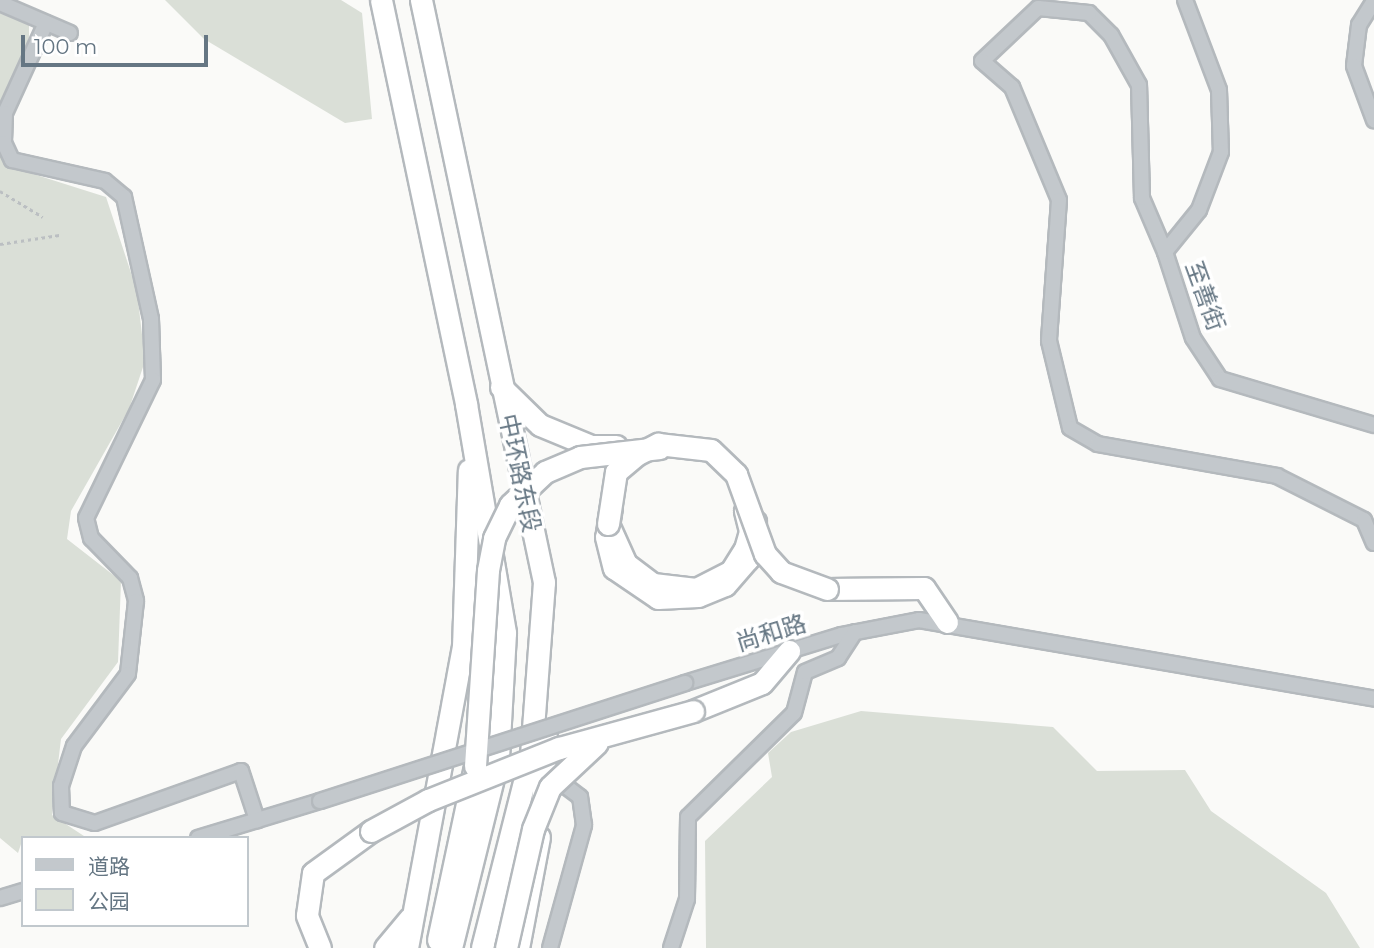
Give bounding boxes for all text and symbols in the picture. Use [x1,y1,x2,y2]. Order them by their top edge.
scale bar [24,21,212,65]
text: 100 m [34,34,97,59]
street label: 至善街 [1179,257,1231,335]
street label: 中环路东段 [493,411,547,535]
street label: 尚和路 [732,609,810,657]
legend [21,836,248,927]
text: 道路 [88,854,130,879]
text: 公园 [88,889,130,914]

